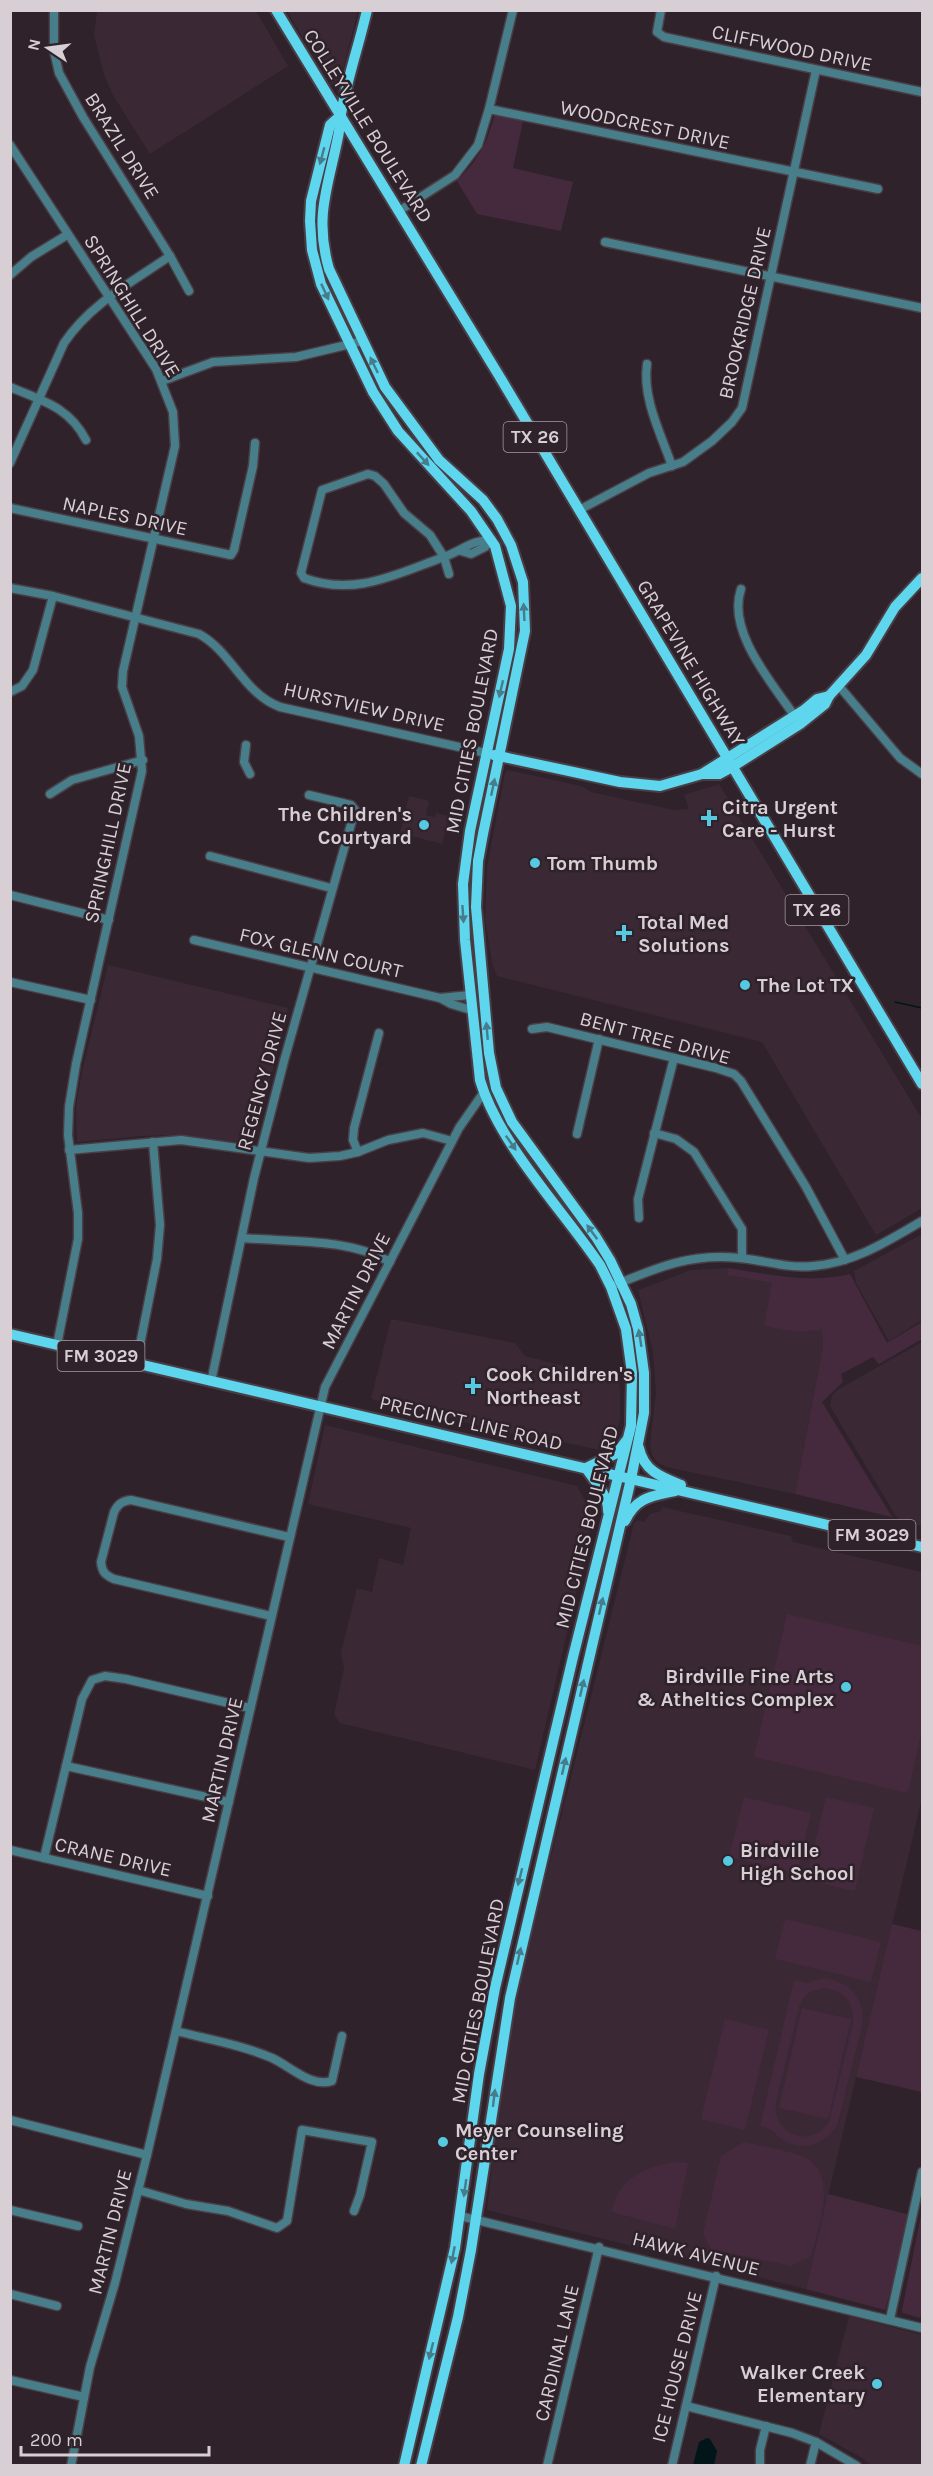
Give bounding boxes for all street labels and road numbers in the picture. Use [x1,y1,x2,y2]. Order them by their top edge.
street label: CLIFFWOOD DRIVE [710,20,874,76]
street label: COLLEYVILLE BOULEVARD [299,25,437,227]
street label: BRAZIL DRIVE [80,88,164,204]
street label: WOODCREST DRIVE [558,96,732,154]
street label: BROOKRIDGE DRIVE [714,225,776,401]
street label: SPRINGHILL DRIVE [79,231,185,381]
road number: TX 26 [504,422,566,452]
street label: NAPLES DRIVE [60,492,190,540]
street label: GRAPEVINE HIGHWAY [632,576,750,750]
street label: MID CITIES BOULEVARD [441,626,503,836]
street label: HURSTVIEW DRIVE [281,677,447,737]
street label: SPRINGHILL DRIVE [80,761,136,925]
road number: TX 26 [786,895,848,925]
street label: FOX GLENN COURT [237,923,405,983]
street label: BENT TREE DRIVE [577,1007,733,1069]
street label: REGENCY DRIVE [232,1009,292,1153]
street label: MARTIN DRIVE [317,1229,395,1353]
road number: FM 3029 [57,1341,144,1371]
street label: PRECINCT LINE ROAD [377,1391,565,1455]
street label: MID CITIES BOULEVARD [551,1423,623,1631]
road number: FM 3029 [828,1520,916,1550]
street label: MARTIN DRIVE [196,1695,248,1825]
street label: CRANE DRIVE [52,1832,174,1882]
street label: MID CITIES BOULEVARD [447,1896,509,2106]
street label: MARTIN DRIVE [83,2167,137,2297]
street label: HAWK AVENUE [630,2227,762,2281]
street label: CARDINAL LANE [530,2282,584,2424]
street label: ICE HOUSE DRIVE [647,2289,707,2445]

